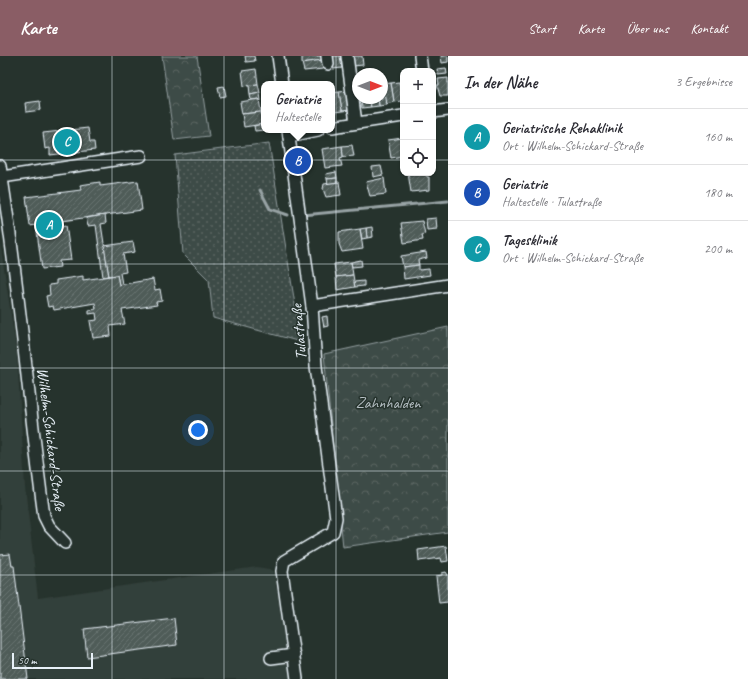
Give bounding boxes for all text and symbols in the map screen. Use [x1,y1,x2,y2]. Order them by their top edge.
text: Karte [20,16,57,40]
text: Start [528,20,556,37]
text: Karte [578,20,604,37]
text: Über uns [626,20,668,37]
text: Kontakt [690,20,728,37]
north arrow [352,68,388,104]
map controls [400,68,436,176]
button: + [400,68,436,104]
text: In der Nähe [464,72,537,93]
text: 3 Ergebnisse [676,74,732,90]
popup [261,81,335,133]
text: Geriatrie [275,90,321,109]
button: − [400,104,436,140]
text: Haltestelle [275,109,321,125]
text: Geriatrische Rehaklinik [502,119,622,138]
pin: C [54,127,80,157]
text: A [474,129,480,145]
text: 160 m [704,129,732,145]
text: Ort · Wilhelm-Schickard-Straße [502,138,643,154]
button: locate [400,140,436,176]
pin: B [285,146,311,176]
text: Geriatrie [502,175,547,194]
text: B [474,185,480,201]
text: 180 m [704,185,732,201]
text: Haltestelle · Tulastraße [502,194,601,210]
pin: A [36,210,62,240]
text: Tagesklinik [502,231,557,250]
text: C [474,241,480,257]
text: 200 m [704,241,732,257]
text: Ort · Wilhelm-Schickard-Straße [502,250,643,266]
street label: Tulastraße [286,301,311,361]
street label: Wilhelm-Schickard-Straße [32,367,70,513]
park label: Zahnhalden [356,393,421,413]
your location [188,420,208,440]
scale bar [12,651,93,670]
text: 50 m [18,653,37,667]

